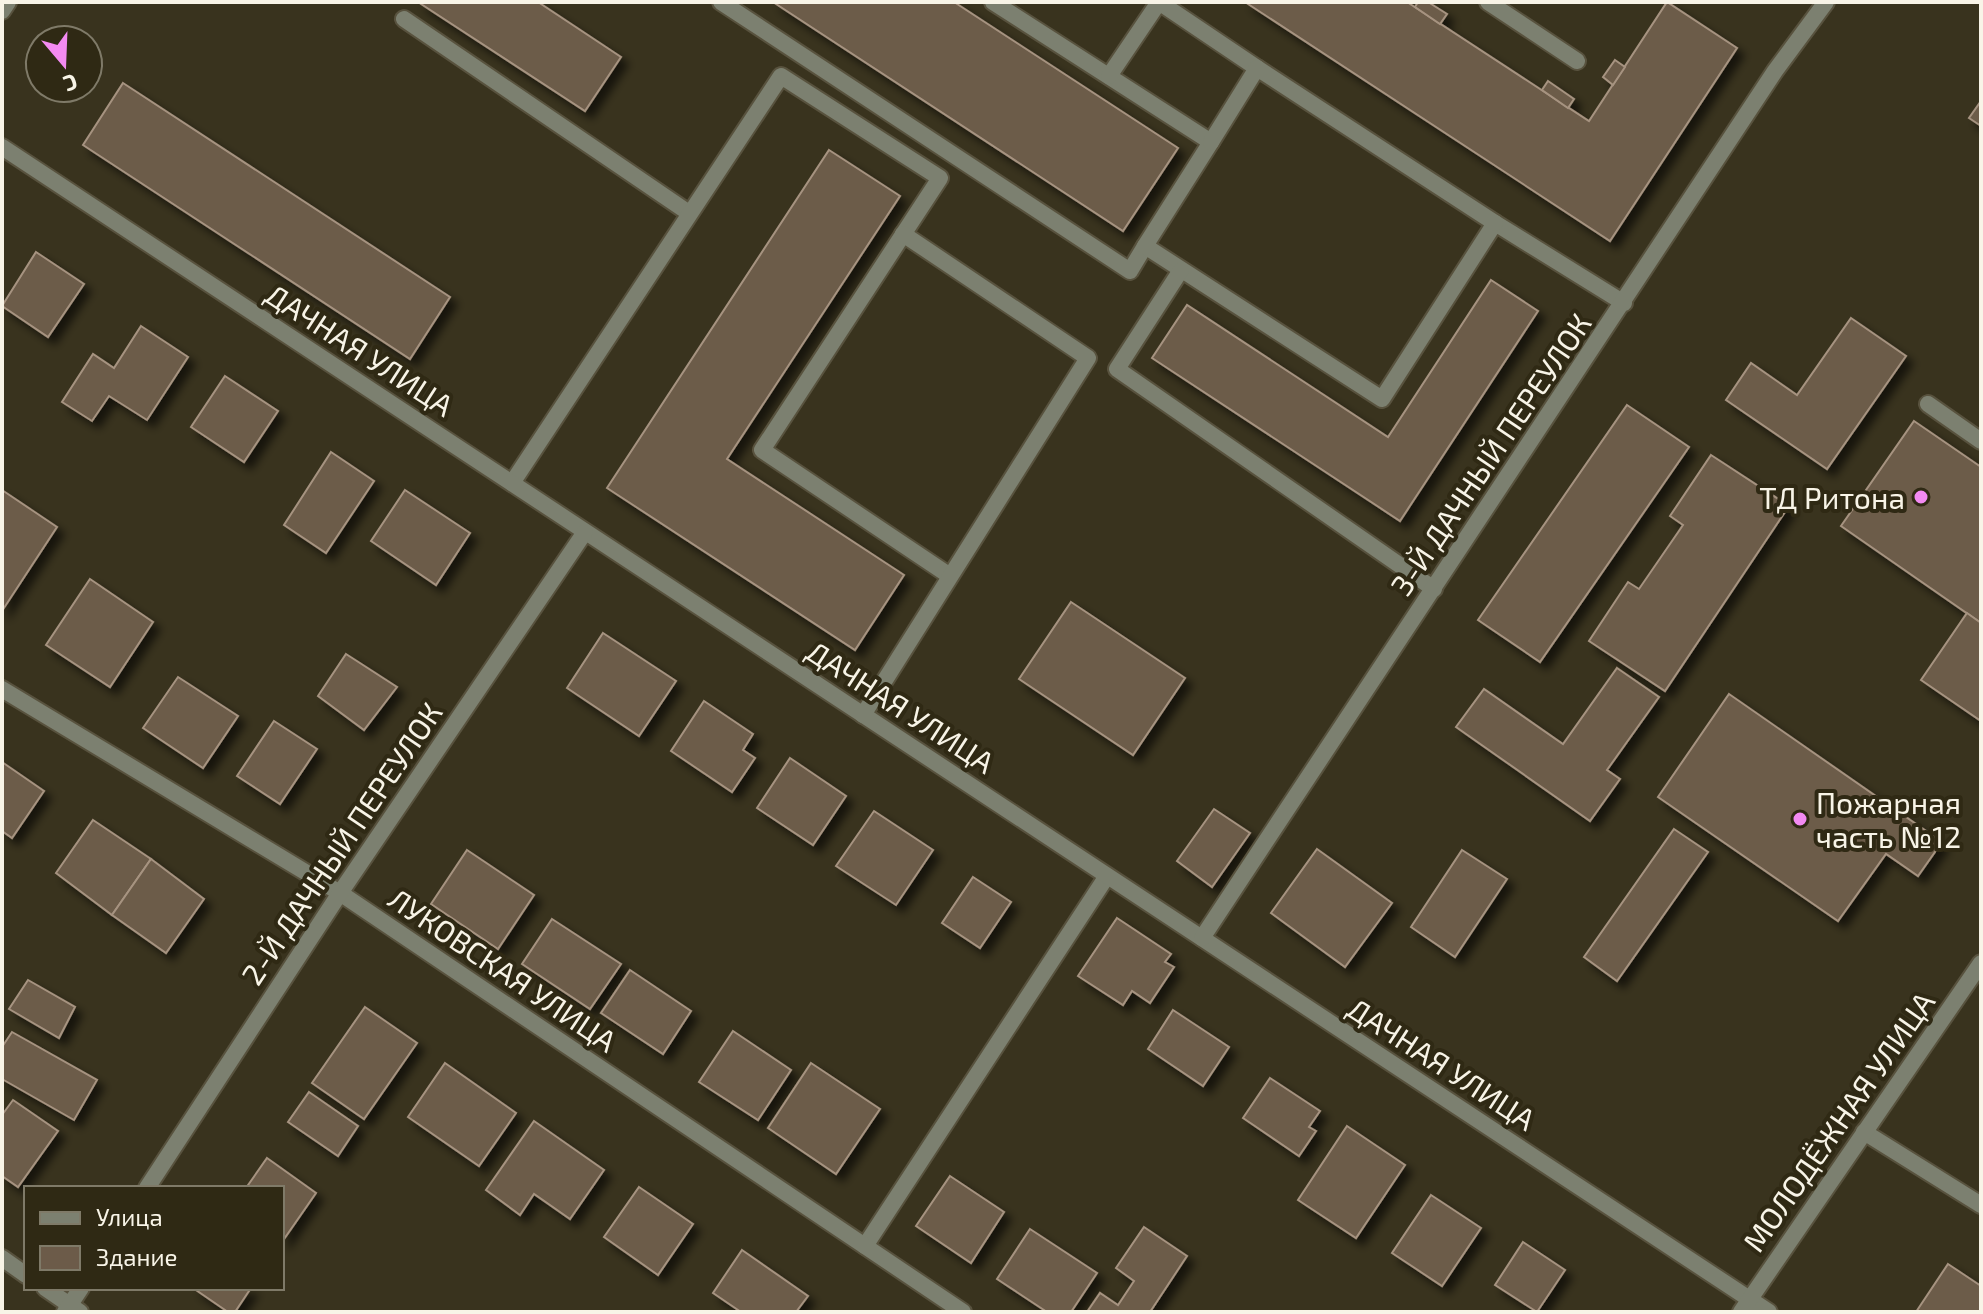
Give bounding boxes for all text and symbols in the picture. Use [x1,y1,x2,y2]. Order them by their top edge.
north arrow [24,24,104,104]
text: С [60,69,81,98]
street label: ДАЧНАЯ УЛИЦА [260,275,461,423]
street label: 3-Й ДАЧНЫЙ ПЕРЕУЛОК [1382,306,1598,602]
place label: ТД Ритона [1759,479,1905,515]
marker: ТД Ритона [1912,488,1930,506]
street label: ДАЧНАЯ УЛИЦА [801,632,1002,780]
street label: 2-Й ДАЧНЫЙ ПЕРЕУЛОК [233,695,449,991]
place label: Пожарная часть №12 [1816,784,1961,854]
marker: Пожарная часть №12 [1791,810,1809,828]
street label: ЛУКОВСКАЯ УЛИЦА [382,879,624,1059]
street label: МОЛОДЁЖНАЯ УЛИЦА [1735,984,1942,1258]
street label: ДАЧНАЯ УЛИЦА [1342,989,1543,1137]
legend [24,1186,284,1290]
text: Улица [96,1202,163,1231]
text: Здание [96,1242,178,1271]

